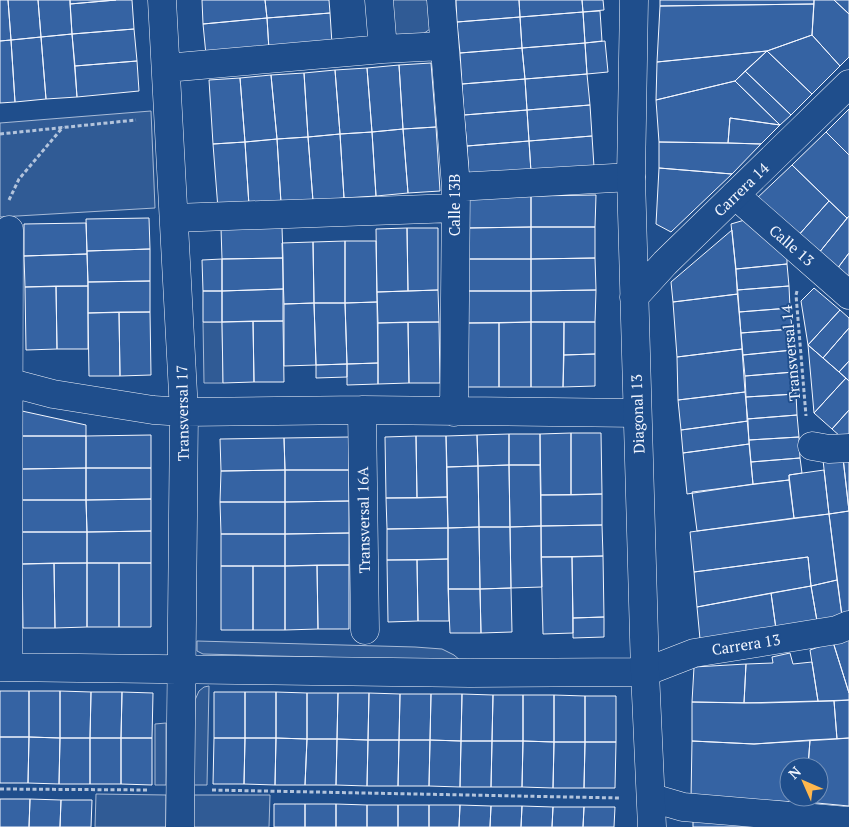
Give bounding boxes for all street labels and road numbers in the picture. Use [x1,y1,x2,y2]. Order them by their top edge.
street label: Carrera 14 [709,158,773,220]
street label: Calle 13B [444,174,464,236]
street label: Calle 13 [765,220,819,270]
street label: Transversal 14 [776,304,804,402]
street label: Transversal 17 [171,365,193,461]
street label: Diagonal 13 [626,374,648,454]
street label: Transversal 16A [352,466,374,574]
street label: Carrera 13 [710,629,782,659]

